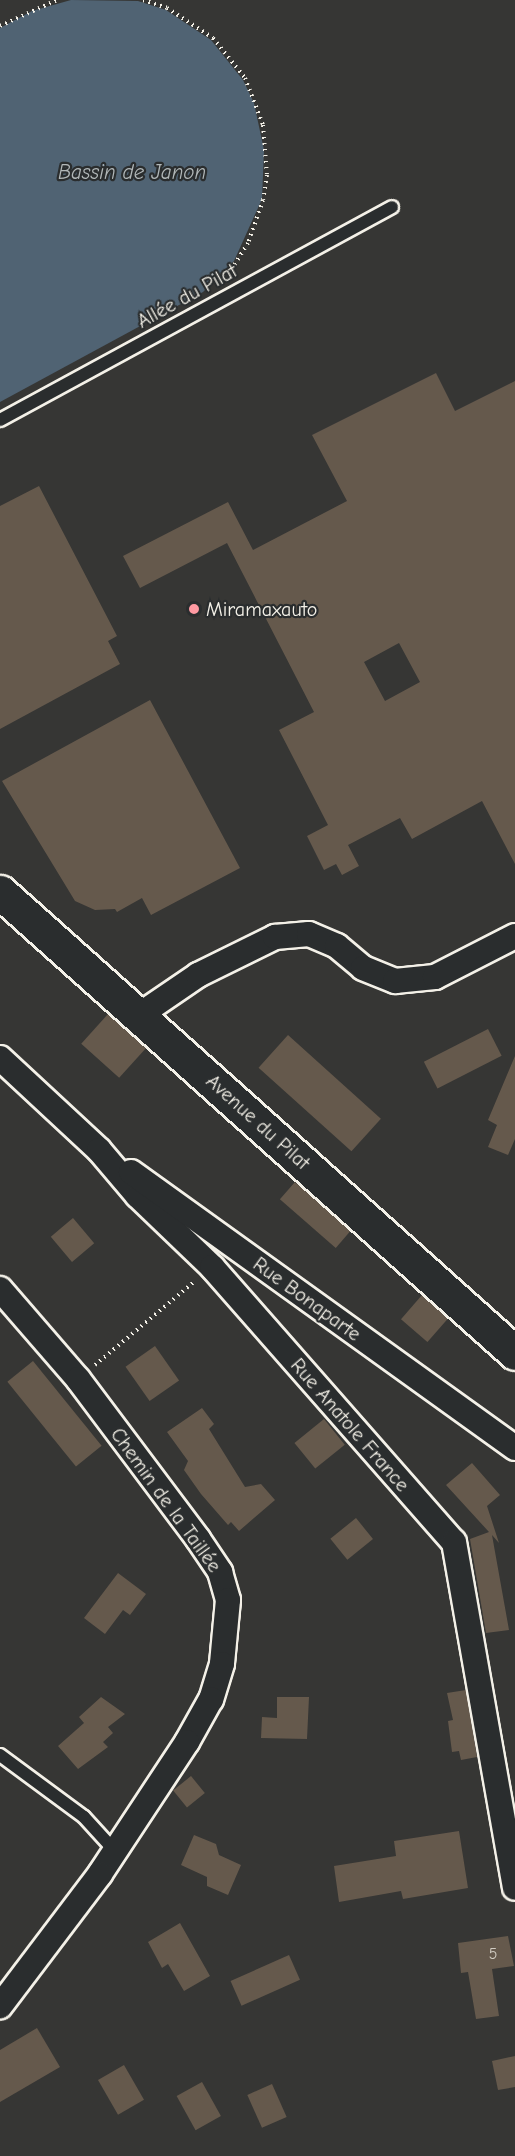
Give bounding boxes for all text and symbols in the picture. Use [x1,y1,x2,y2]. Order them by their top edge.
water label: Bassin de Janon [58,159,206,185]
street label: Allée du Pilat [133,259,241,333]
place label: Miramaxauto [206,597,317,621]
marker: Miramaxauto [187,602,201,616]
street label: Avenue du Pilat [201,1069,315,1175]
street label: Rue Bonaparte [248,1252,366,1346]
street label: Rue Anatole France [286,1353,414,1497]
street label: Chemin de la Taillée [106,1423,226,1577]
house number: 5 [489,1944,497,1964]

